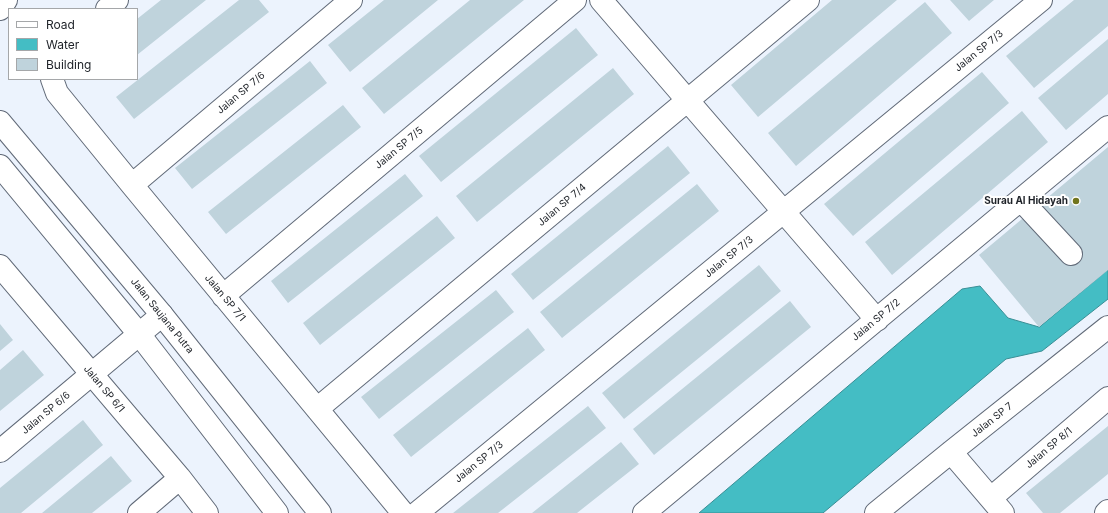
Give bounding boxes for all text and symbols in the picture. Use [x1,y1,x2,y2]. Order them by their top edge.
legend [8,8,138,80]
text: Road [46,17,75,32]
street label: Jalan SP 7/3 [952,28,1006,74]
text: Water [46,37,79,52]
text: Building [46,57,91,72]
street label: Jalan SP 7/6 [214,69,268,117]
street label: Jalan SP 7/5 [373,124,425,172]
street label: Jalan SP 7/4 [535,181,589,229]
place label: Surau Al Hidayah [984,195,1068,207]
marker: Surau Al Hidayah [1071,196,1081,206]
street label: Jalan SP 7/3 [702,234,756,280]
street label: Jalan SP 7/1 [202,272,248,324]
street label: Jalan Saujana Putra [128,276,196,356]
street label: Jalan SP 7/2 [850,296,902,344]
street label: Jalan SP 6/1 [81,363,127,415]
street label: Jalan SP 6/6 [19,389,73,437]
street label: Jalan SP 7 [969,400,1015,440]
street label: Jalan SP 8/1 [1023,425,1075,471]
street label: Jalan SP 7/3 [452,439,506,485]

